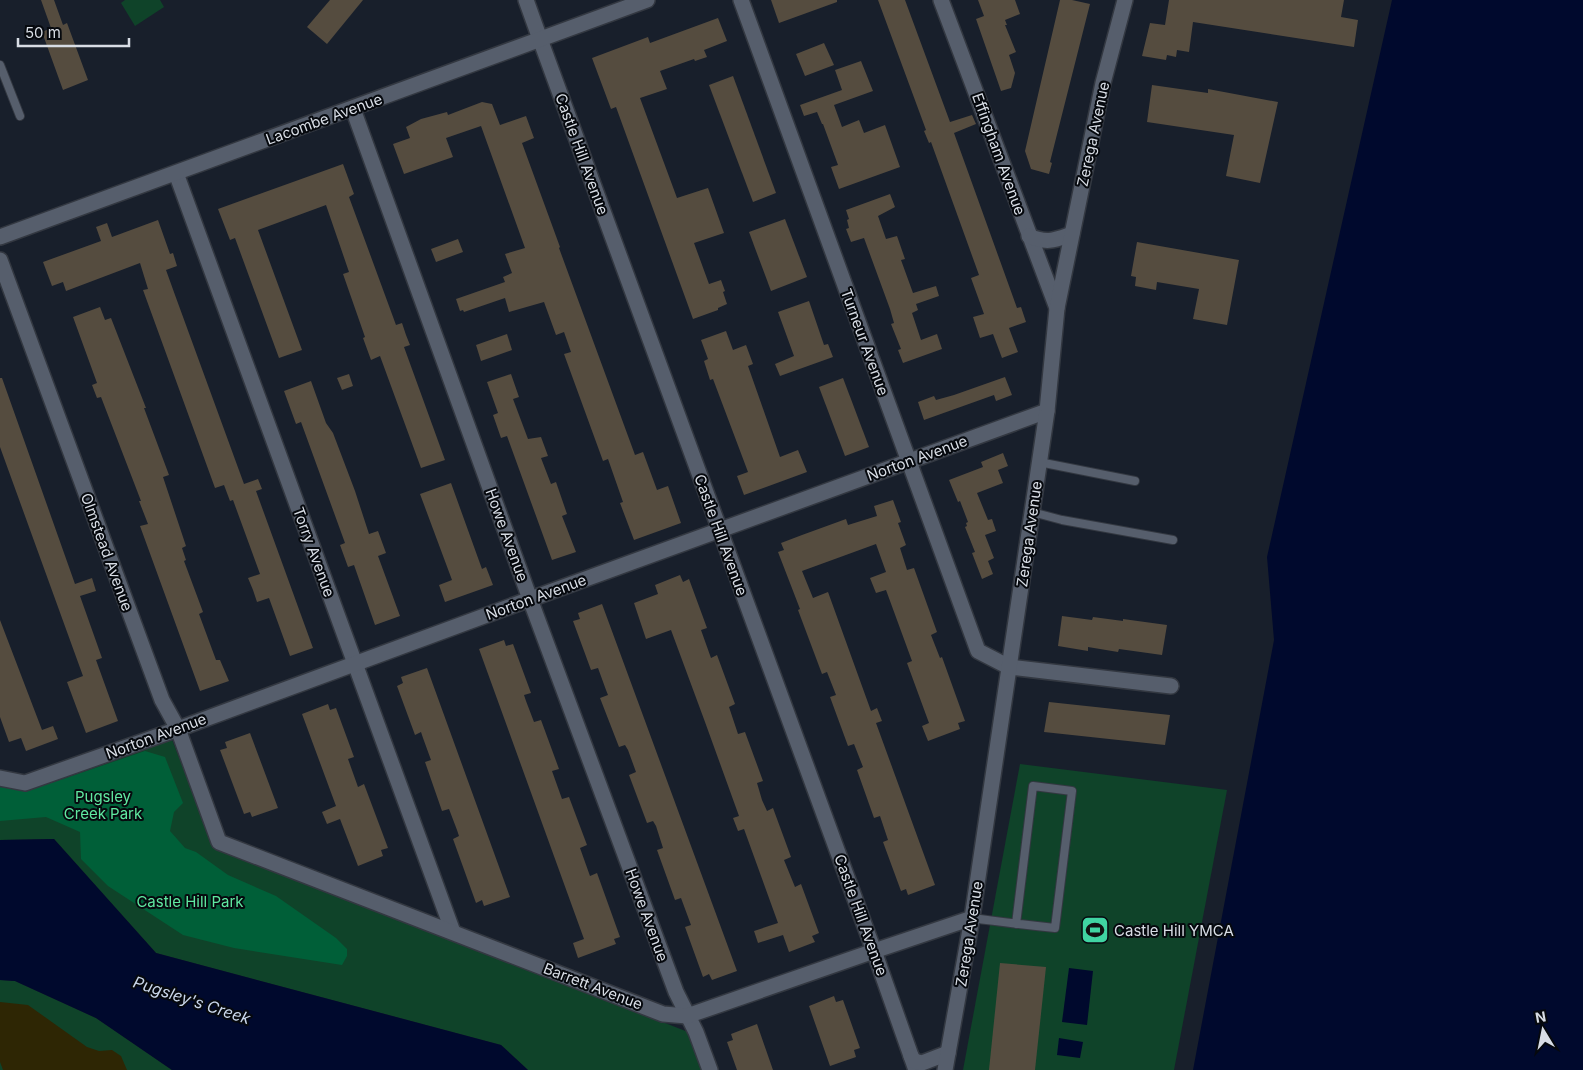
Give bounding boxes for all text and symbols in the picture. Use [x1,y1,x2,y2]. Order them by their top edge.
scale bar [18,15,129,47]
text: 50 m [25,23,61,42]
street label: Zerega Avenue [1073,80,1113,188]
street label: Lacombe Avenue [263,89,385,149]
street label: Effingham Avenue [968,90,1030,218]
street label: Castle Hill Avenue [551,91,613,217]
street label: Turneur Avenue [837,286,893,398]
street label: Norton Avenue [864,431,970,485]
street label: Castle Hill Avenue [690,472,752,598]
street label: Zerega Avenue [1012,480,1046,588]
street label: Howe Avenue [481,486,533,584]
street label: Olmstead Avenue [77,490,137,614]
street label: Torry Avenue [289,504,339,600]
street label: Norton Avenue [483,570,589,624]
street label: Norton Avenue [103,709,209,763]
park label: Pugsley Creek Park [64,787,143,823]
street label: Castle Hill Avenue [830,852,892,978]
street label: Howe Avenue [621,866,673,964]
street label: Zerega Avenue [951,880,987,988]
park label: Castle Hill Park [136,892,244,911]
sports icon: Castle Hill YMCA [1080,915,1110,945]
place label: Castle Hill YMCA [1114,921,1234,940]
street label: Barrett Avenue [541,958,645,1014]
water label: Pugsley's Creek [131,972,253,1028]
north arrow [1518,1005,1568,1055]
text: N [1534,1007,1547,1026]

